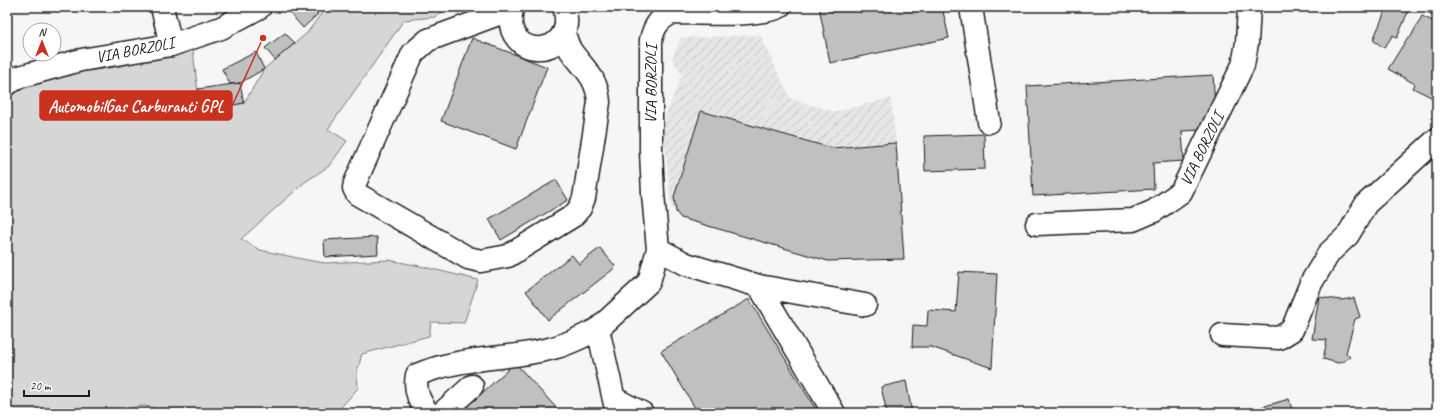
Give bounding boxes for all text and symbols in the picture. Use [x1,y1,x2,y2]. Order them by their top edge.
north arrow [22,22,62,62]
text: N [39,25,48,39]
street label: VIA BORZOLI [94,32,179,67]
street label: VIA BORZOLI [641,41,661,123]
callout: AutomobilGas Carburanti GPL [40,91,232,120]
text: AutomobilGas Carburanti GPL [48,96,224,117]
street label: VIA BORZOLI [1176,106,1230,189]
scale bar [24,372,89,398]
text: 20 m [30,378,52,394]

